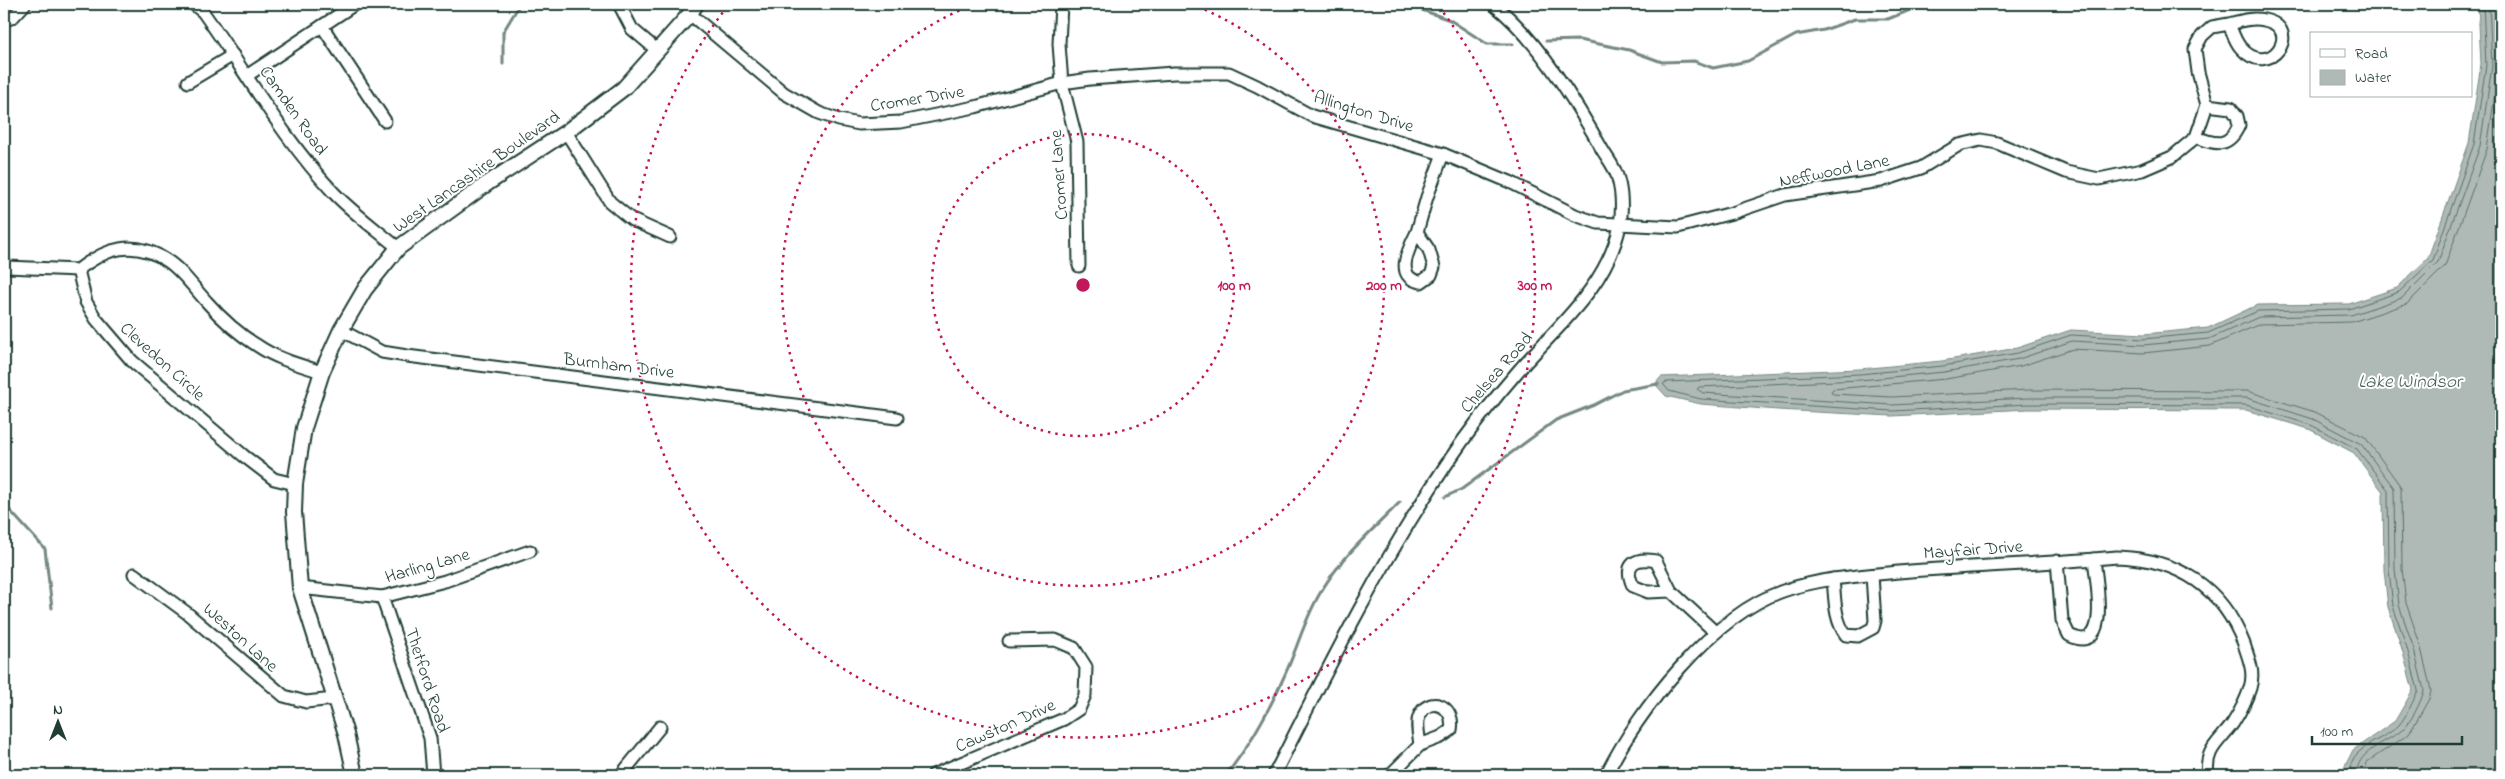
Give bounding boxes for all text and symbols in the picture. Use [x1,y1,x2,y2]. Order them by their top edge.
legend [2310,32,2472,98]
text: Road [2355,43,2388,65]
street label: Camden Road [252,61,333,161]
text: Water [2355,67,2391,89]
street label: Cromer Drive [869,80,967,120]
street label: Allington Drive [1310,85,1418,142]
street label: West Lancashire Boulevard [388,105,566,240]
street label: Cromer Lane [1044,128,1076,221]
street label: Neffwood Lane [1777,148,1892,195]
text: 100 m [1217,275,1251,297]
text: 200 m [1365,275,1402,297]
text: 300 m [1517,275,1553,297]
centre of rings [1074,276,1092,294]
street label: Clevedon Circle [113,317,211,409]
street label: Chelsea Road [1455,327,1540,420]
street label: Burnham Drive [561,347,676,387]
water label: Lake Windsor [2358,369,2464,396]
street label: Mayfair Drive [1923,534,2025,567]
street label: Harling Lane [382,542,474,592]
street label: Weston Lane [196,598,284,680]
street label: Thetford Road [397,625,455,736]
street label: Cawston Drive [952,693,1061,760]
north arrow [32,696,82,746]
text: N [53,700,63,721]
scale bar [2312,714,2462,746]
text: 100 m [2320,721,2353,743]

